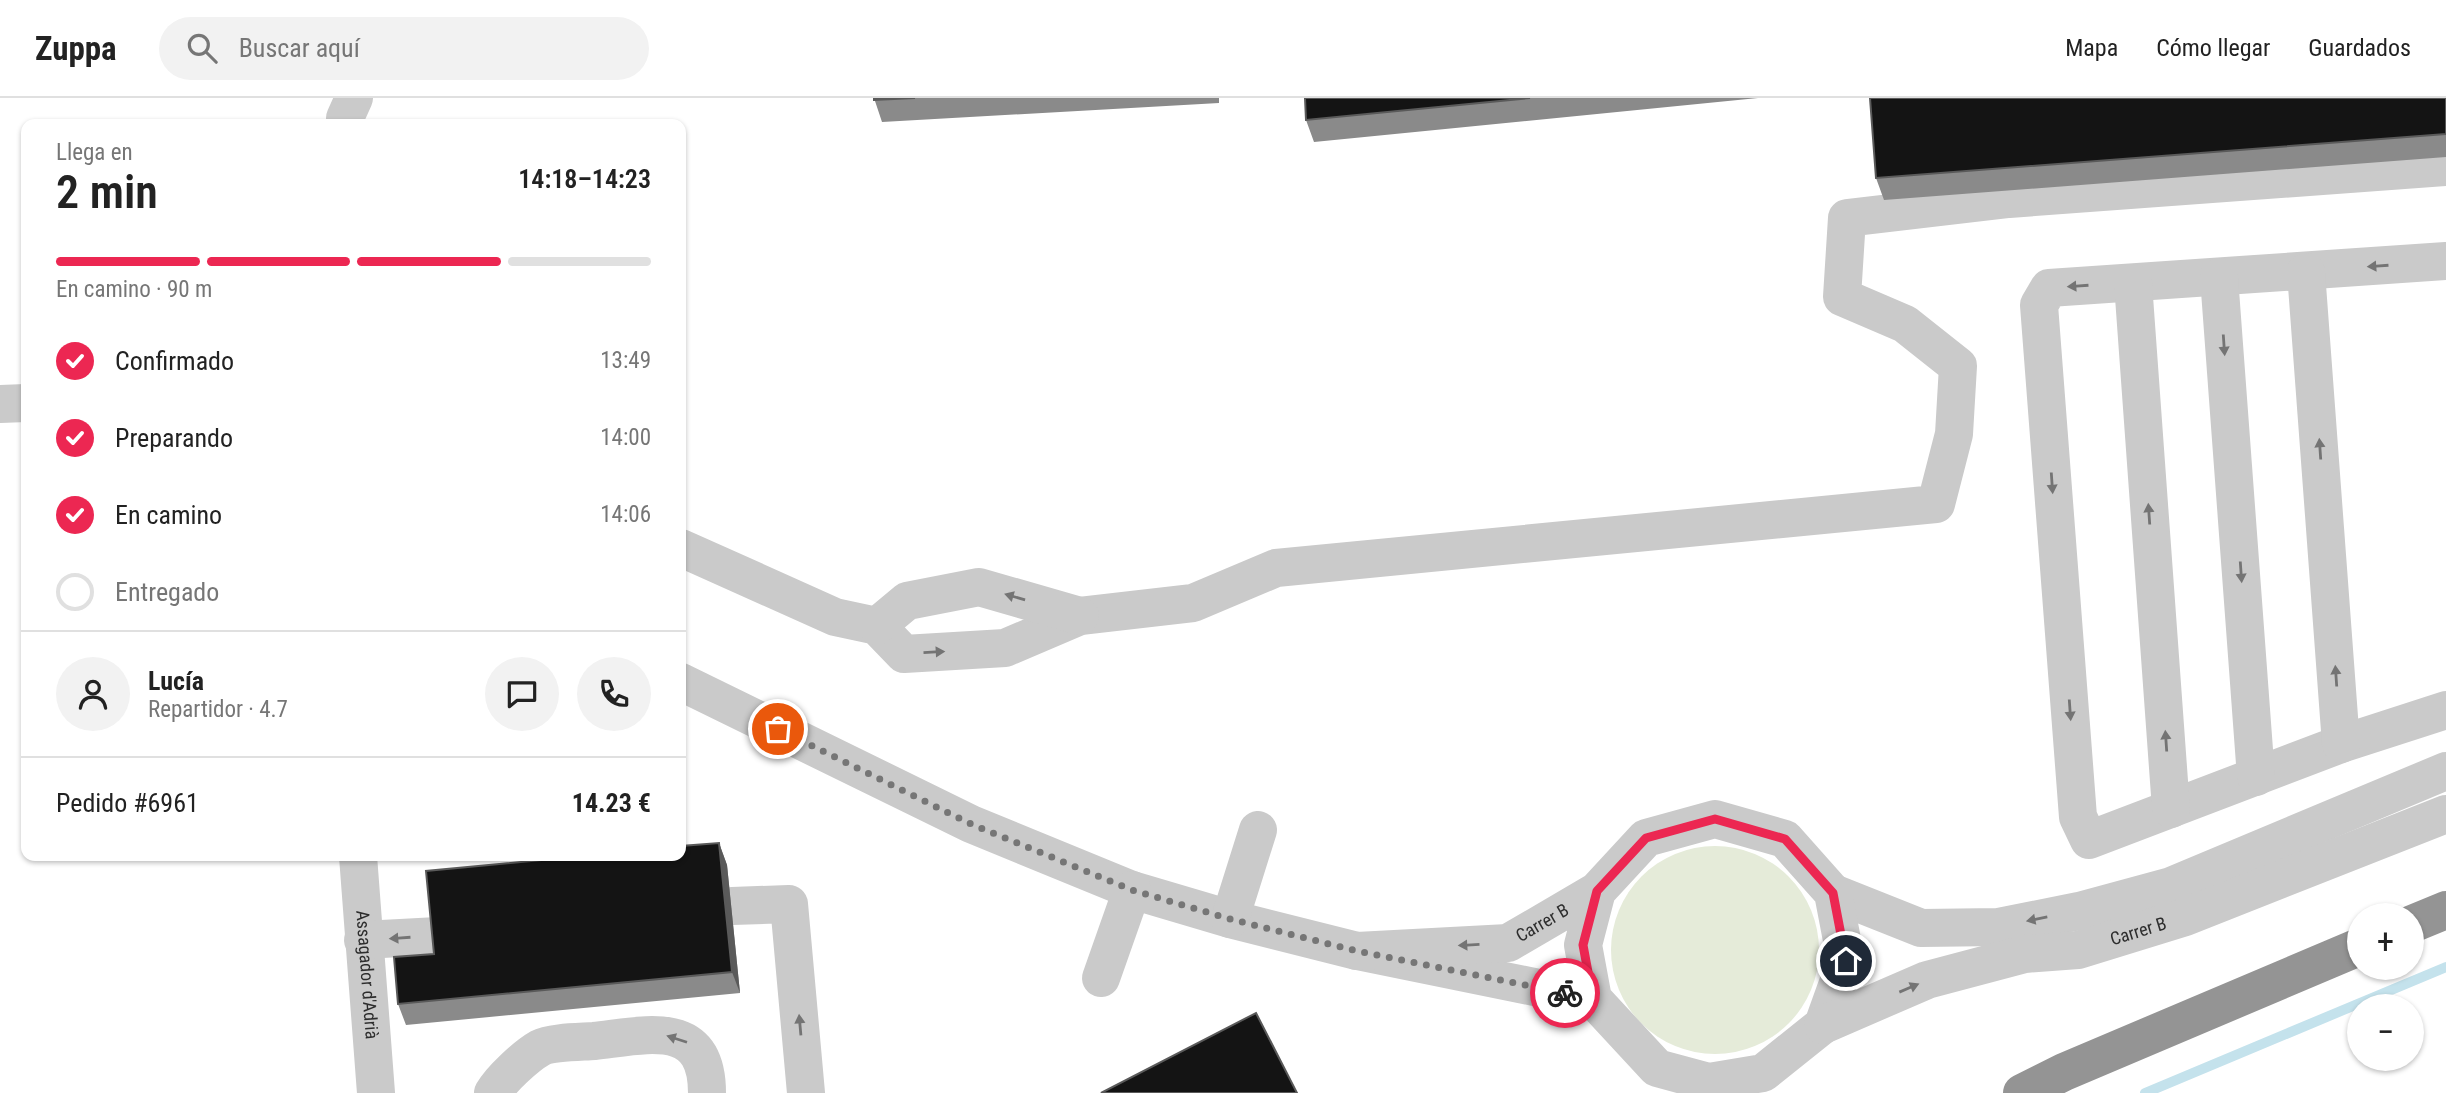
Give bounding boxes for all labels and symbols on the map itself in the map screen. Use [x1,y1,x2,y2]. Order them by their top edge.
one-way arrow [2367,261,2389,272]
one-way arrow [2066,281,2088,292]
one-way arrow [2219,334,2230,356]
one-way arrow [2314,438,2325,460]
one-way arrow [2047,473,2058,495]
one-way arrow [2144,502,2155,524]
one-way arrow [2236,561,2247,583]
one-way arrow [1004,592,1025,602]
one-way arrow [923,646,945,657]
one-way arrow [2330,665,2341,687]
pin [748,699,808,759]
one-way arrow [2065,700,2076,722]
one-way arrow [2160,729,2171,751]
street label: Carrer B [1512,899,1572,946]
street label: Assagador d'Adrià [352,909,383,1040]
street label: Carrer B [2108,912,2169,949]
one-way arrow [2026,914,2048,925]
pin [1816,931,1876,991]
one-way arrow [389,933,411,944]
one-way arrow [1458,940,1480,951]
courier [1530,958,1600,1028]
one-way arrow [1898,982,1919,993]
one-way arrow [794,1014,805,1036]
one-way arrow [667,1034,688,1044]

